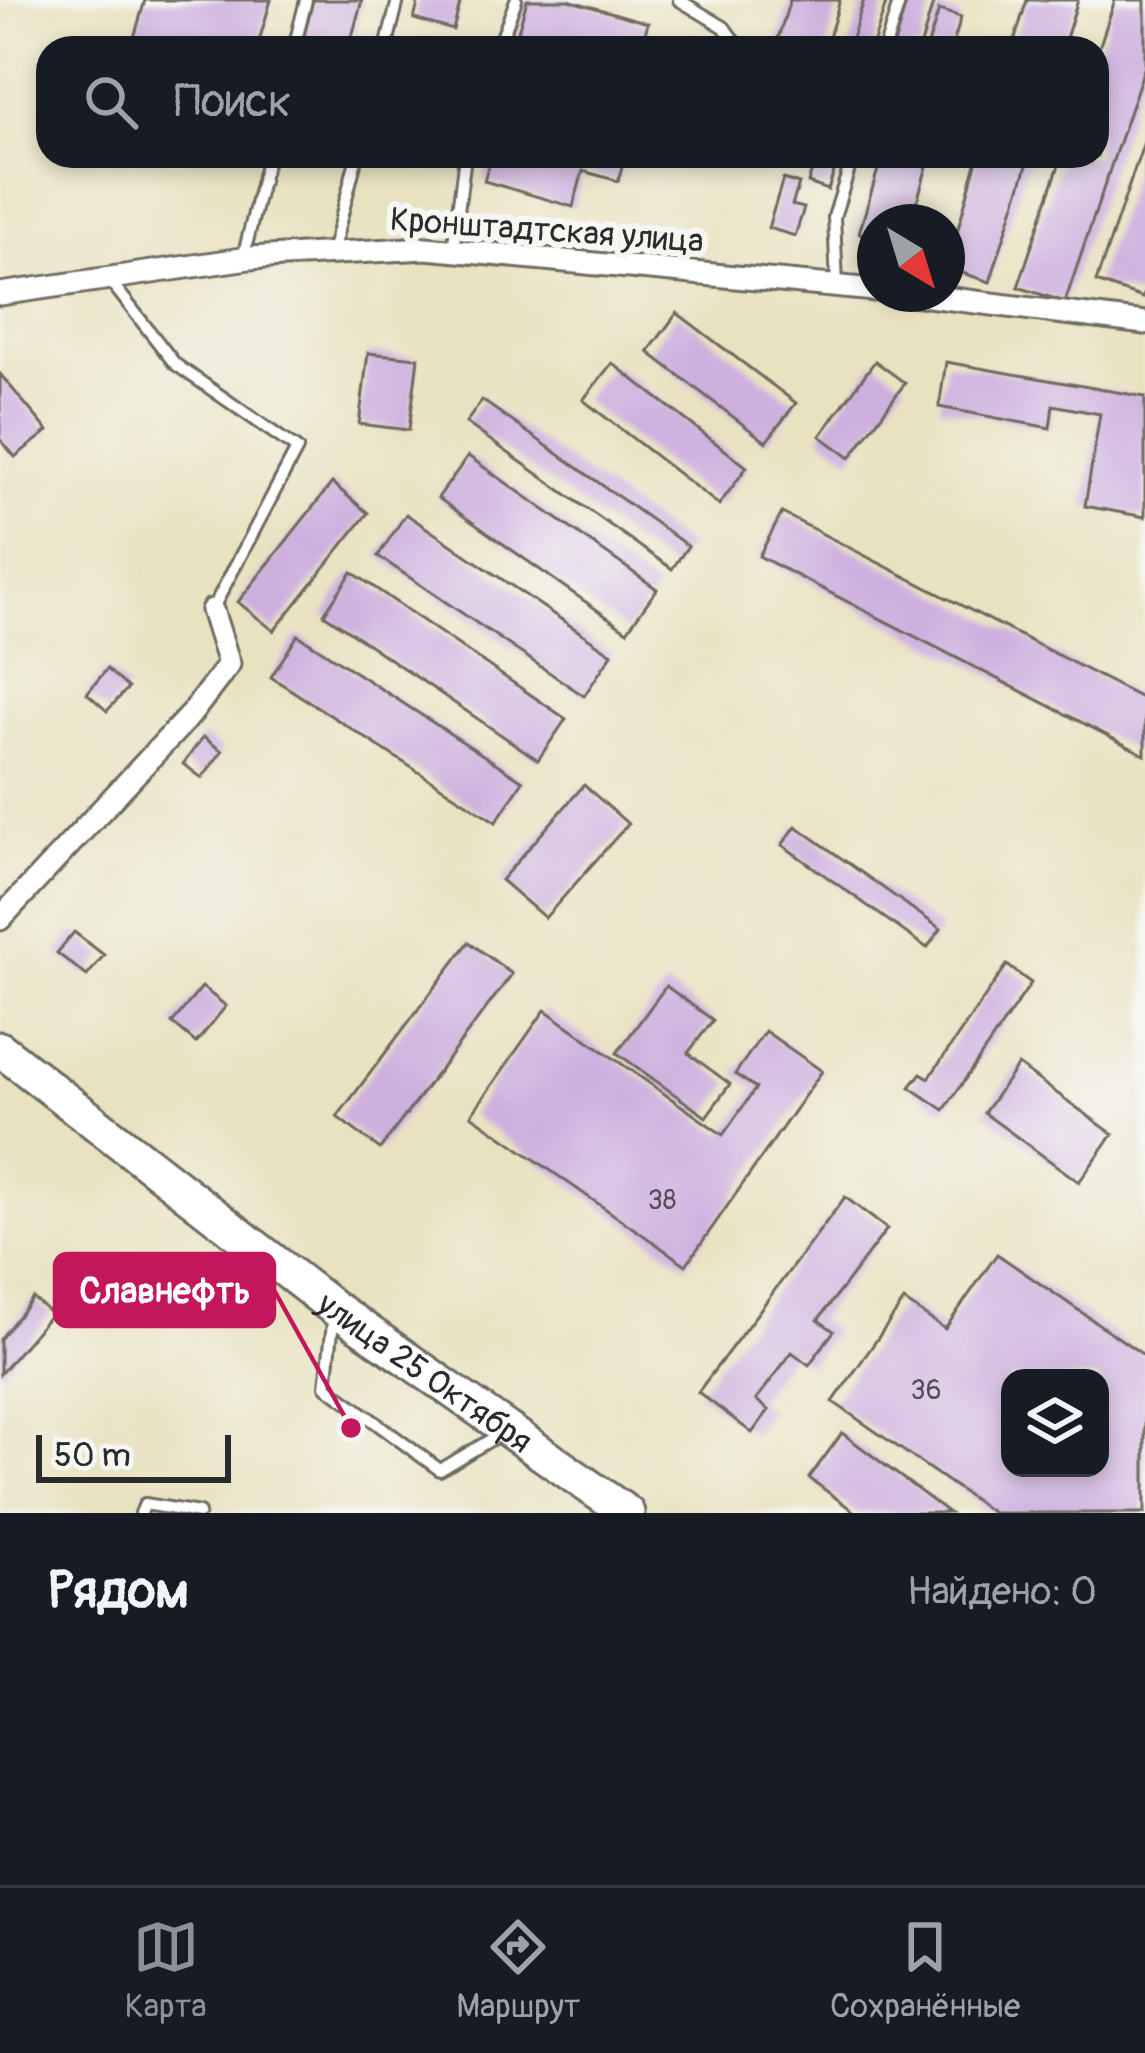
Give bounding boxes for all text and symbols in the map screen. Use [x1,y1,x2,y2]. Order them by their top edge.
search box [36,36,1109,168]
icon: search [78,69,144,135]
text: Поиск [174,74,291,130]
street label: Кронштадтская улица [389,199,705,262]
north arrow [857,204,965,312]
house number: 38 [648,1184,676,1217]
callout: Славнефть [55,1254,274,1326]
text: Славнефть [79,1269,251,1314]
street label: улица 25 Октября [308,1283,540,1462]
map controls [1001,1369,1109,1477]
button: layers [1001,1369,1109,1477]
house number: 36 [911,1374,941,1407]
scale bar [36,1429,231,1482]
text: 50 m [54,1435,131,1476]
text: Рядом [48,1559,189,1623]
text: Найдено: 0 [907,1567,1097,1616]
tab: Карта [125,1914,207,2027]
tab: Маршрут [456,1914,580,2027]
tab: Сохранённые [830,1914,1020,2027]

